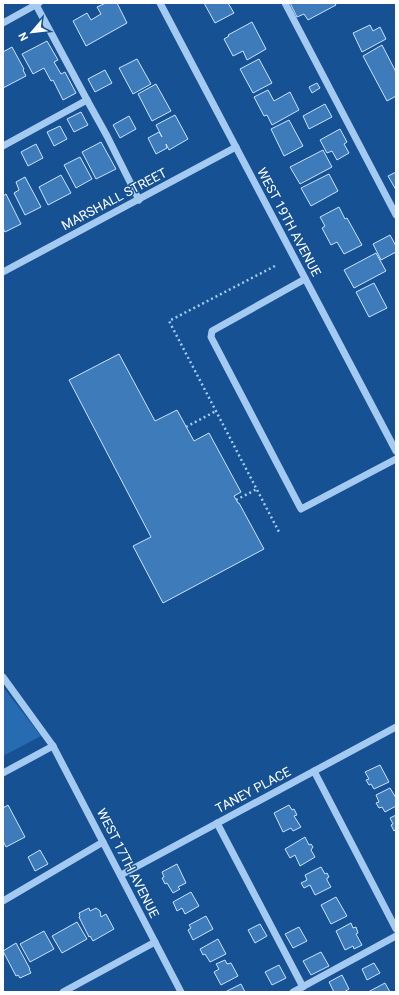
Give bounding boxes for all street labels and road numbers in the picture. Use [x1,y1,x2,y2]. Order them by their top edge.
street label: MARSHALL STREET [59,165,169,233]
street label: WEST 19TH AVENUE [254,165,324,279]
street label: TANEY PLACE [213,764,293,816]
street label: WEST 17TH AVENUE [94,806,162,920]

